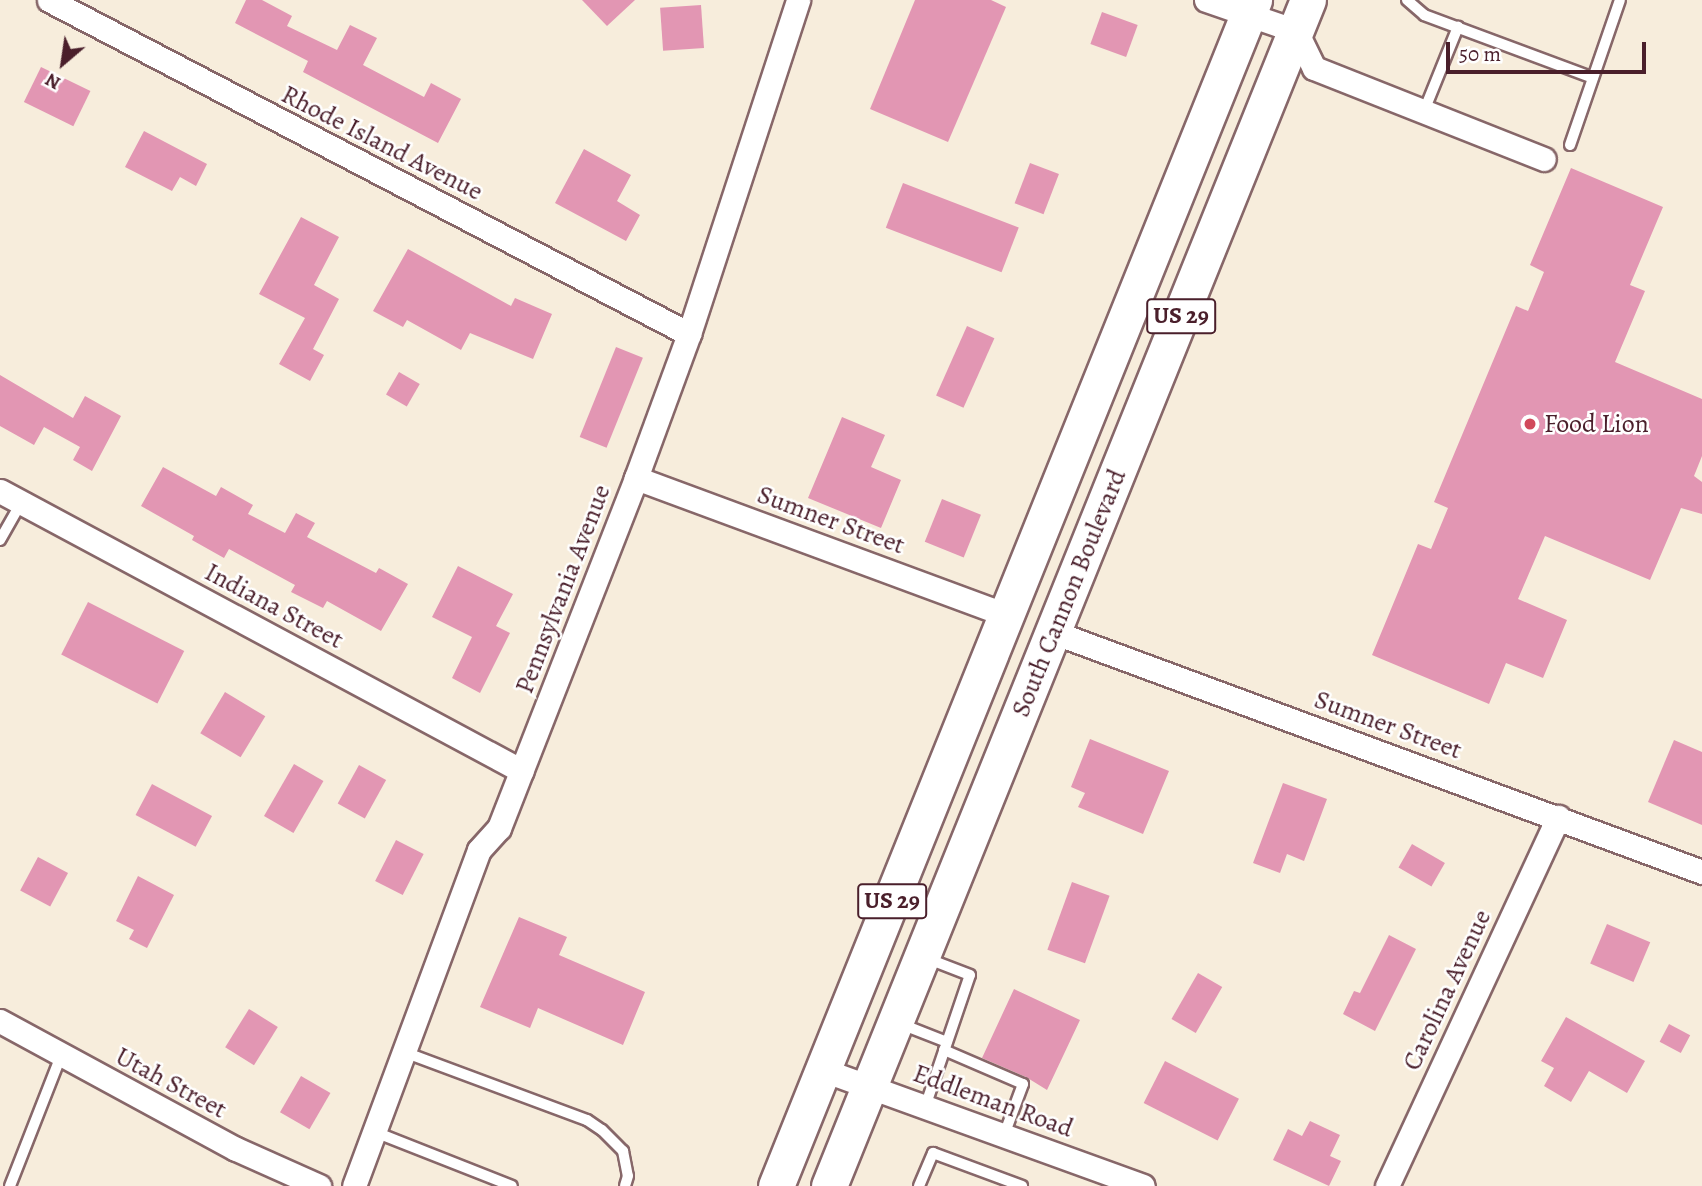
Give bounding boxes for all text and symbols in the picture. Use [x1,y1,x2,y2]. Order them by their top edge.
north arrow [28,28,98,98]
scale bar [1450,28,1650,72]
text: 50 m [1459,40,1501,68]
text: N [40,67,65,96]
street label: Rhode Island Avenue [276,79,488,207]
road number: US 29 [1146,296,1216,337]
place label: Food Lion [1544,408,1649,440]
marker: Food Lion [1522,416,1538,432]
street label: South Cannon Boulevard [1005,465,1133,721]
street label: Sumner Street [753,479,909,561]
street label: Pennsylvania Avenue [509,480,617,698]
street label: Indiana Street [199,556,349,656]
street label: Sumner Street [1310,684,1466,766]
road number: US 29 [857,880,927,922]
street label: Carolina Avenue [1396,905,1498,1075]
street label: Utah Street [110,1041,232,1125]
street label: Eddleman Road [909,1058,1077,1144]

